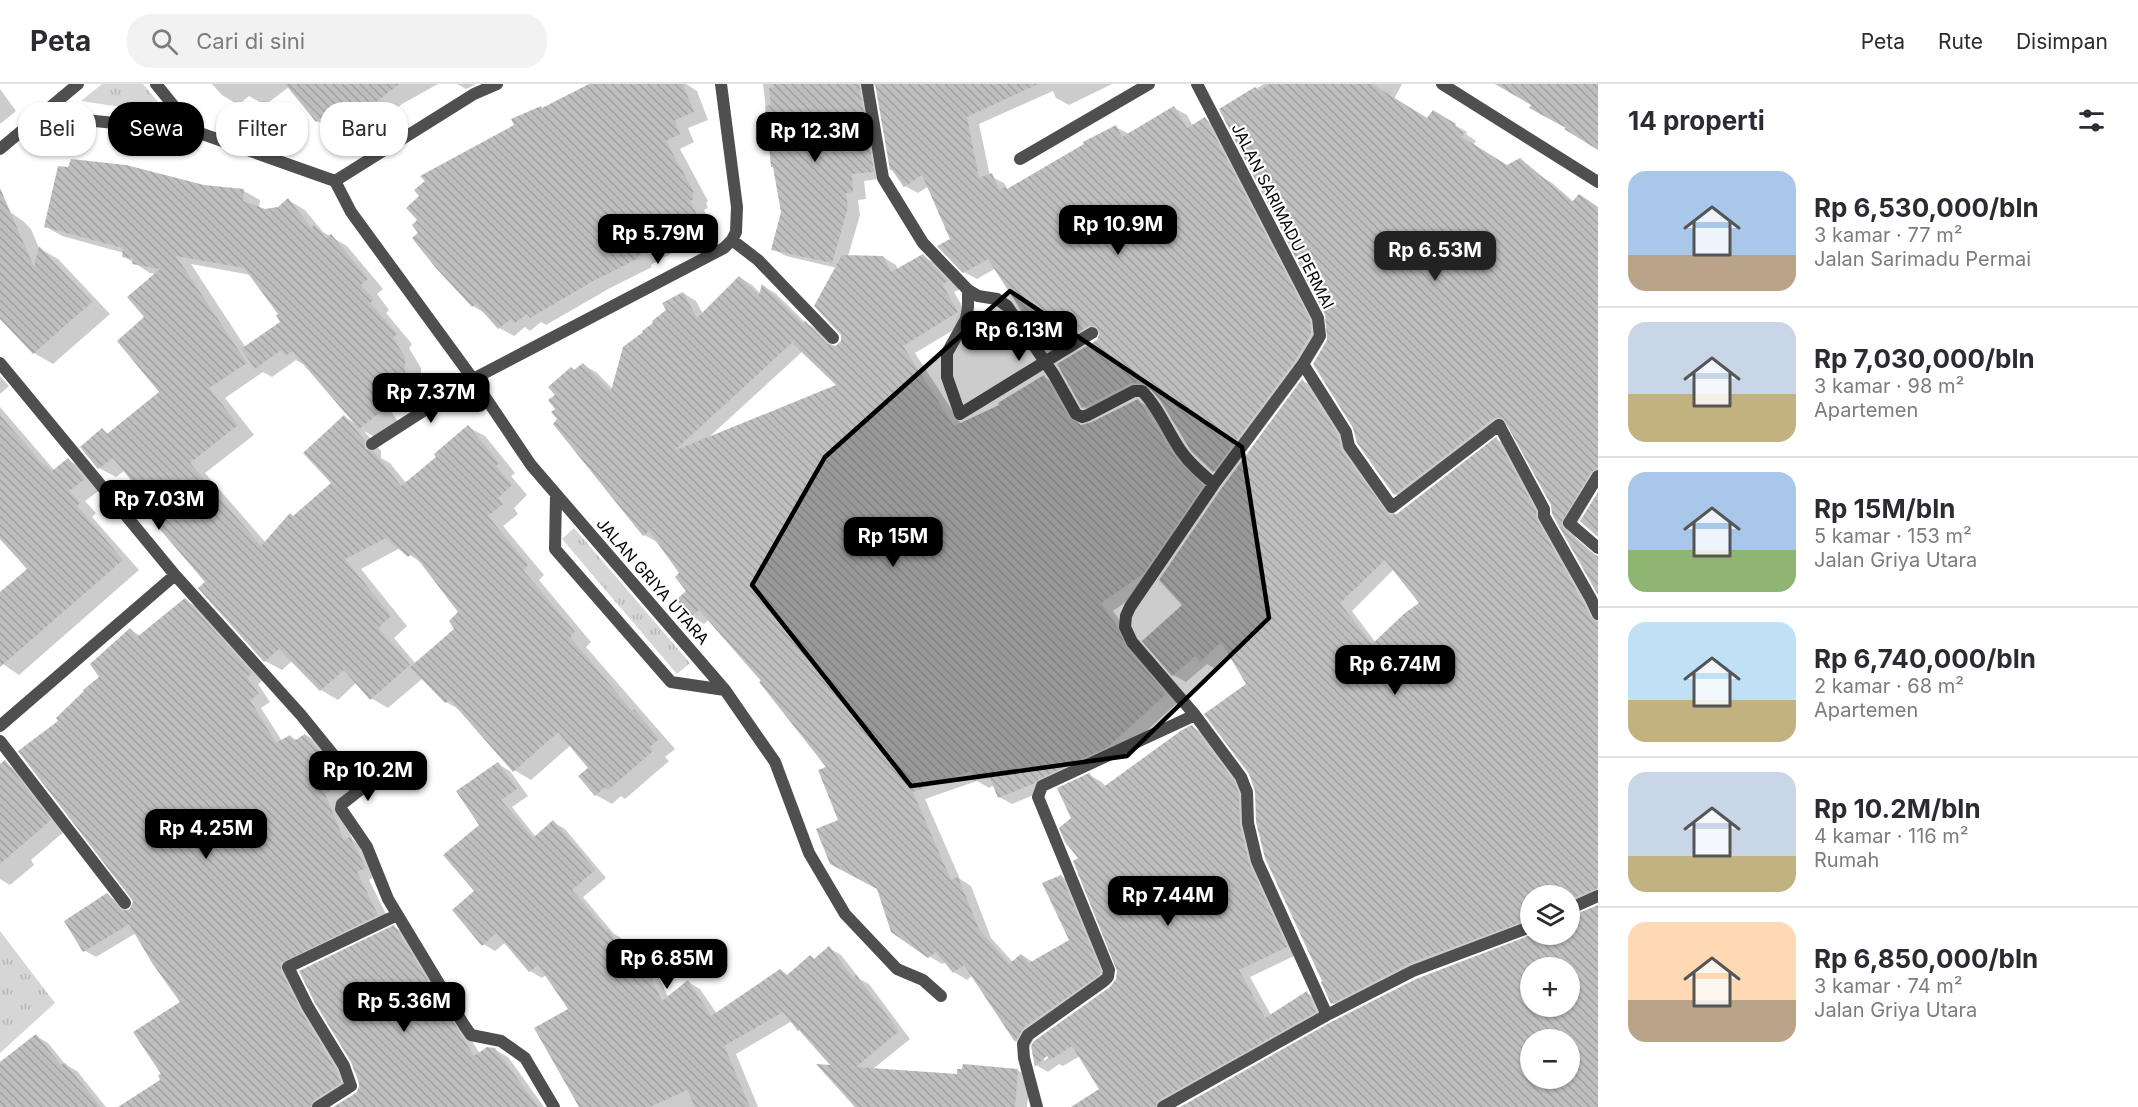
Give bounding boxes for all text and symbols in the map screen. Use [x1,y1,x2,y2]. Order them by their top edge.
search box [127,14,547,68]
text: Peta [30,24,91,58]
icon: search [148,25,181,58]
text: Cari di sini [196,28,305,54]
text: Peta [1861,29,1905,54]
text: Rute [1938,29,1983,54]
text: Disimpan [2016,29,2108,54]
chip: Beli [18,102,96,156]
chip: Sewa [108,102,204,156]
chip: Filter [216,102,308,156]
chip: Baru [320,102,408,156]
icon: filters [2075,104,2108,137]
text: 14 properti [1628,105,1765,136]
pin: Rp 12.3M [753,112,877,163]
text: Rp 12.3M [770,119,860,143]
street label: JALAN SARIMADU PERMAI [1227,120,1339,312]
text: Rp 6,530,000/bln [1814,192,2039,223]
icon: home [1676,195,1748,267]
pin: Rp 10.9M [1056,205,1180,256]
text: Rp 10.9M [1073,212,1163,236]
pin: Rp 5.79M [596,214,720,265]
text: Rp 5.79M [612,221,704,245]
text: 3 kamar · 77 m² [1814,223,1963,247]
pin: Rp 6.53M [1373,231,1497,282]
text: Rp 6.53M [1388,238,1482,262]
text: Jalan Sarimadu Permai [1814,247,2031,271]
pin: Rp 6.13M [957,311,1081,362]
text: Rp 6.13M [975,318,1063,342]
text: Rp 7,030,000/bln [1814,343,2035,374]
icon: home [1676,346,1748,418]
pin: Rp 7.37M [369,373,493,424]
text: 3 kamar · 98 m² [1814,374,1964,398]
text: Rp 7.37M [386,380,476,404]
text: Apartemen [1814,398,1918,422]
pin: Rp 7.03M [97,480,221,531]
text: Rp 7.03M [114,487,204,511]
text: Rp 15M/bln [1814,493,1955,524]
icon: home [1676,496,1748,568]
street label: JALAN GRIYA UTARA [592,513,714,649]
pin: Rp 15M [844,517,942,568]
text: Rp 15M [858,524,928,548]
text: 5 kamar · 153 m² [1814,524,1972,548]
text: Jalan Griya Utara [1814,548,1977,572]
text: Rp 6,740,000/bln [1814,643,2036,674]
pin: Rp 6.74M [1333,645,1457,696]
icon: home [1676,646,1748,718]
text: Rp 6.74M [1349,652,1441,676]
text: 2 kamar · 68 m² [1814,674,1964,698]
text: Apartemen [1814,698,1918,722]
pin: Rp 10.2M [306,751,430,802]
text: Rp 10.2M [323,758,413,782]
text: Rp 10.2M/bln [1814,793,1981,824]
icon: home [1676,796,1748,868]
pin: Rp 4.25M [144,809,268,860]
text: Rp 4.25M [159,816,253,840]
text: 4 kamar · 116 m² [1814,824,1969,848]
text: Rumah [1814,848,1879,872]
pin: Rp 7.44M [1106,876,1230,927]
text: Rp 7.44M [1122,883,1214,907]
map controls [1520,885,1580,1089]
button: layers [1520,885,1580,945]
pin: Rp 6.85M [605,939,729,990]
text: Rp 6,850,000/bln [1814,943,2038,974]
text: Rp 6.85M [620,946,714,970]
icon: home [1676,946,1748,1018]
button: + [1520,957,1580,1017]
text: 3 kamar · 74 m² [1814,974,1963,998]
pin: Rp 5.36M [342,982,466,1033]
text: Rp 5.36M [357,989,451,1013]
text: Jalan Griya Utara [1814,998,1977,1022]
button: − [1520,1029,1580,1089]

